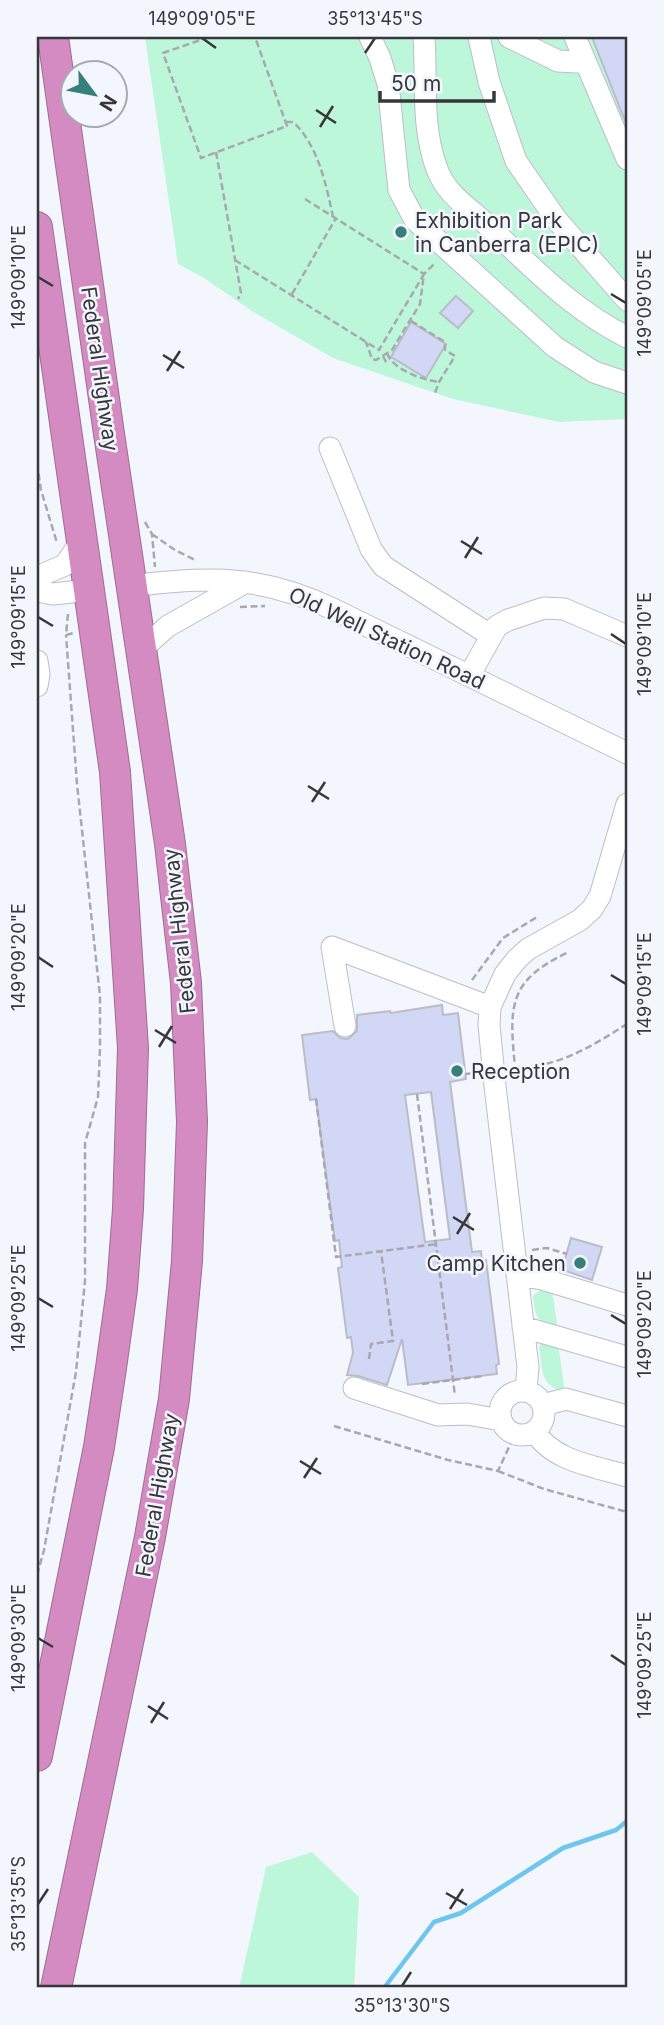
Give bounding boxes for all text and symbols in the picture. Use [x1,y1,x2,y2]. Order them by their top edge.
text: 149°09'05"E [148,8,256,29]
text: 35°13'45"S [327,8,423,29]
north arrow [60,60,130,130]
scale bar [380,60,494,104]
text: 50 m [391,71,441,96]
text: N [94,91,122,115]
place label: Exhibition Park in Canberra (EPIC) [415,208,599,257]
marker: Exhibition Park in Canberra (EPIC) [393,224,409,240]
text: 149°09'10"E [8,225,29,329]
text: 149°09'05"E [634,249,655,357]
street label: Federal Highway [76,285,124,453]
text: 149°09'15"E [8,565,29,669]
street label: Old Well Station Road [285,582,489,694]
text: 149°09'10"E [634,592,655,696]
street label: Federal Highway [158,847,200,1015]
text: 149°09'20"E [8,903,29,1011]
text: 149°09'15"E [634,932,655,1036]
place label: Reception [471,1059,571,1084]
marker: Reception [449,1063,465,1079]
text: 149°09'25"E [8,1244,29,1352]
place label: Camp Kitchen [426,1251,566,1276]
marker: Camp Kitchen [572,1255,588,1271]
text: 149°09'20"E [634,1270,655,1378]
street label: Federal Highway [130,1411,184,1579]
text: 149°09'30"E [8,1584,29,1692]
text: 149°09'25"E [634,1611,655,1719]
text: 35°13'35"S [8,1856,29,1952]
text: 35°13'30"S [354,1995,450,2016]

